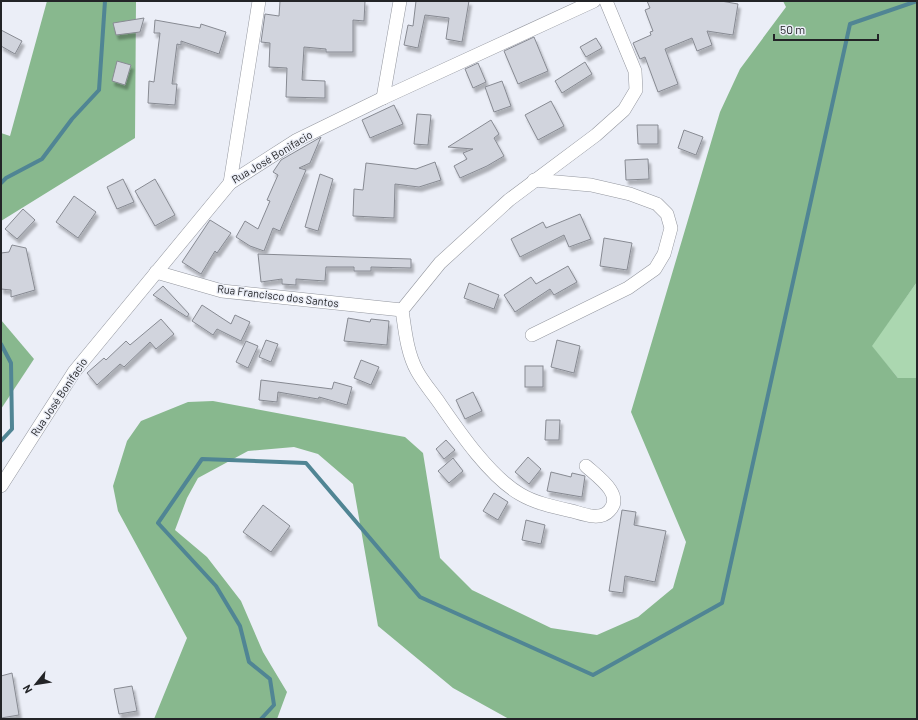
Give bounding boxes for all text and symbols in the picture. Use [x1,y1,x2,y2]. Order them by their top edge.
scale bar [774,16,878,42]
text: 50 m [780,22,805,36]
street label: Rua José Bonifacio [229,127,314,186]
street label: Rua Francisco dos Santos [217,282,340,309]
street label: Rua José Bonifacio [28,355,90,438]
north arrow [16,664,56,704]
text: N [19,683,34,696]

